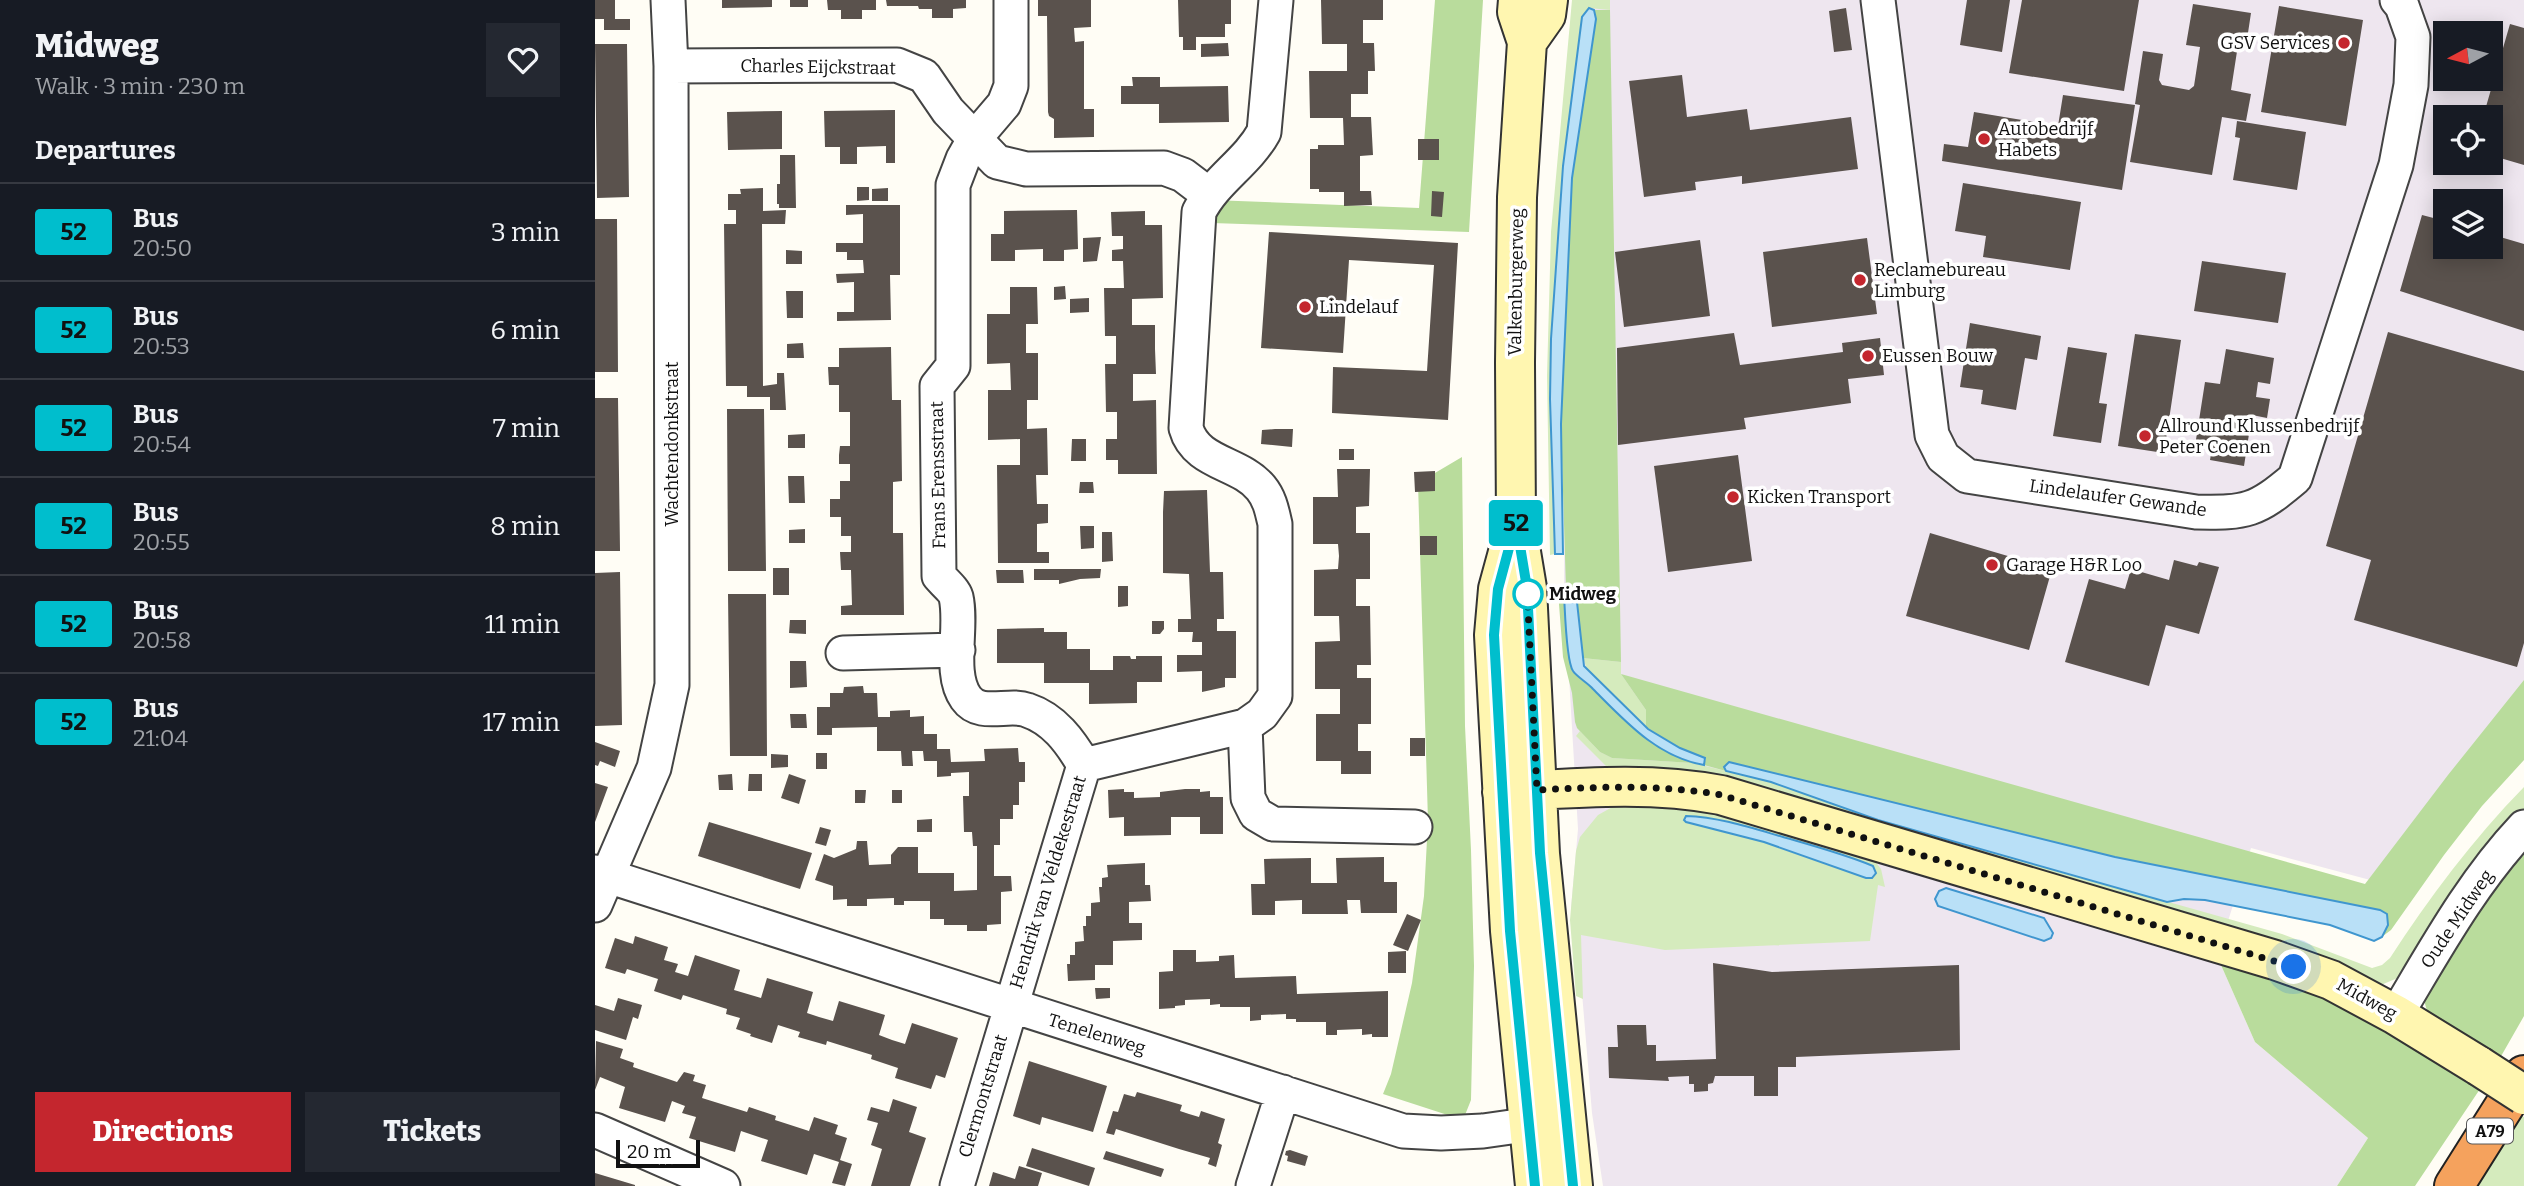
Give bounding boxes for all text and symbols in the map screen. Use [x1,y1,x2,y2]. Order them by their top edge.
north arrow [2433,21,2503,91]
map controls [2433,21,2503,259]
button: heart [486,23,560,97]
text: Midweg [35,26,159,66]
place label: GSV Services [2220,32,2330,54]
marker: GSV Services [2336,35,2352,51]
street label: Charles Eijckstraat [740,55,896,79]
text: Walk · 3 min · 230 m [35,72,245,100]
button: locate [2433,105,2503,175]
place label: Autobedrijf Habets [1998,118,2095,161]
marker: Autobedrijf Habets [1976,131,1992,147]
text: Departures [35,135,176,166]
button: layers [2433,189,2503,259]
text: Bus [133,203,179,234]
street label: Valkenburgerweg [1504,208,1528,356]
text: 3 min [491,217,560,248]
text: 52 [60,218,87,246]
text: 20:50 [133,234,192,262]
place label: Reclamebureau Limburg [1874,259,2006,302]
marker: Reclamebureau Limburg [1852,272,1868,288]
place label: Lindelauf [1319,296,1400,318]
marker: Lindelauf [1297,299,1313,315]
text: Bus [133,301,179,332]
text: 6 min [491,315,560,346]
text: 52 [60,316,87,344]
text: 20:53 [133,332,190,360]
place label: Eussen Bouw [1882,345,1994,367]
marker: Eussen Bouw [1860,348,1876,364]
street label: Wachtendonkstraat [661,361,683,527]
text: Bus [133,399,179,430]
street label: Frans Erensstraat [926,400,950,549]
text: 7 min [493,413,560,444]
text: 52 [60,414,87,442]
place label: Allround Klussenbedrijf Peter Coenen [2159,415,2361,458]
marker: Allround Klussenbedrijf Peter Coenen [2137,428,2153,444]
text: 20:54 [133,430,191,458]
street label: Lindelaufer Gewande [2028,475,2208,521]
place label: Kicken Transport [1747,486,1892,508]
marker: Kicken Transport [1725,489,1741,505]
text: Bus [133,497,179,528]
line badge: 52 [1485,500,1548,546]
text: 52 [1503,509,1529,537]
text: 8 min [490,511,560,542]
text: 52 [60,512,87,540]
text: 20:55 [133,528,190,556]
place label: Garage H&R Loo [2006,554,2142,576]
marker: Garage H&R Loo [1984,557,2000,573]
marker: Midweg [1513,579,1543,609]
place label: Midweg [1549,583,1617,605]
text: Bus [133,595,179,626]
text: 11 min [485,609,560,640]
text: 52 [60,610,87,638]
text: 20:58 [133,626,191,654]
text: Bus [133,693,179,724]
text: 17 min [482,707,560,738]
text: 52 [60,708,87,736]
text: 21:04 [133,724,188,752]
street label: Hendrik van Veldekestraat [1005,772,1091,991]
street label: Oude Midweg [2416,865,2498,973]
your location [2276,949,2311,984]
street label: Midweg [2333,973,2401,1025]
street label: Tenelenweg [1046,1009,1148,1059]
street label: Clermontstraat [954,1031,1012,1160]
button: Directions [35,1092,291,1172]
button: Tickets [305,1092,560,1172]
road number: A79 [2467,1119,2513,1144]
scale bar [616,1137,700,1169]
text: 20 m [627,1140,671,1163]

